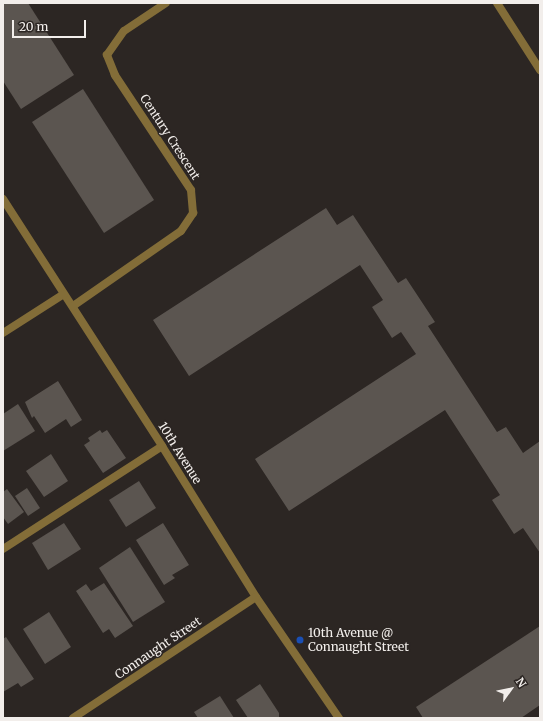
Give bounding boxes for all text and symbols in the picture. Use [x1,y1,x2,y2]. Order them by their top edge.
scale bar [14,12,88,38]
text: 20 m [19,19,48,34]
street label: Century Crescent [137,92,203,182]
street label: 10th Avenue [155,419,205,487]
street label: Connaught Street [112,614,204,682]
place label: 10th Avenue @ Connaught Street [308,626,409,654]
marker: 10th Avenue @ Connaught Street [295,635,305,645]
north arrow [491,669,531,709]
text: N [513,675,529,690]

